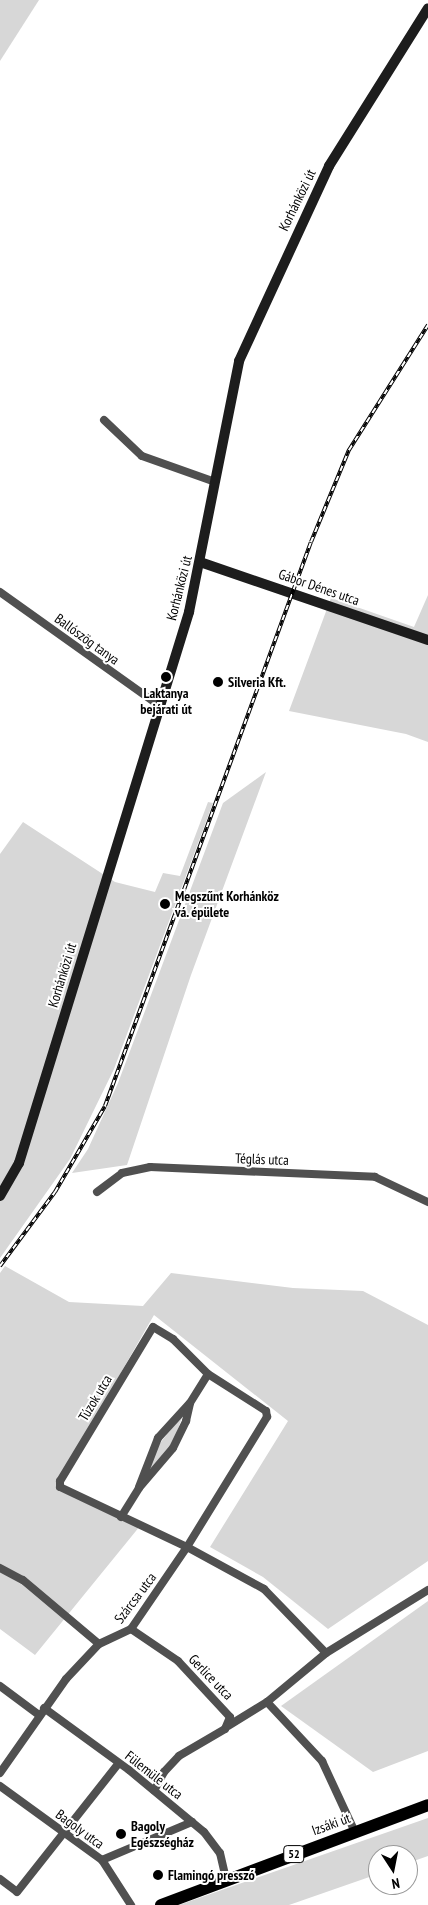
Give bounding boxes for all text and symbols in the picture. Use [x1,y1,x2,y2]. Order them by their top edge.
street label: Korhánközi út [275,167,319,233]
street label: Korhánközi út [163,554,195,622]
street label: Gábor Dénes utca [276,565,362,609]
street label: Ballószög tanya [51,610,123,668]
marker: Laktanya bejárati út [160,671,172,683]
place label: Silveria Kft. [228,674,286,690]
marker: Silveria Kft. [212,676,224,688]
place label: Laktanya bejárati út [140,685,192,718]
place label: Megszűnt Korhánköz vá. épülete [175,888,279,920]
marker: Megszűnt Korhánköz vá. épülete [159,898,171,910]
street label: Korhánközi út [44,941,80,1009]
street label: Téglás utca [235,1150,289,1168]
street label: Túzok utca [75,1372,115,1424]
street label: Szárcsa utca [110,1569,160,1627]
street label: Gerlice utca [185,1651,237,1703]
street label: Fülemüle utca [122,1747,186,1803]
street label: Bagoly utca [52,1806,108,1852]
street label: Izsáki út [309,1809,353,1839]
place label: Bagoly Egészségház [131,1818,194,1850]
marker: Bagoly Egészségház [115,1828,127,1840]
road number: 52 [283,1845,305,1864]
north arrow [368,1845,418,1895]
place label: Flamingó presszó [168,1867,255,1883]
marker: Flamingó presszó [152,1869,164,1881]
text: N [390,1874,401,1893]

